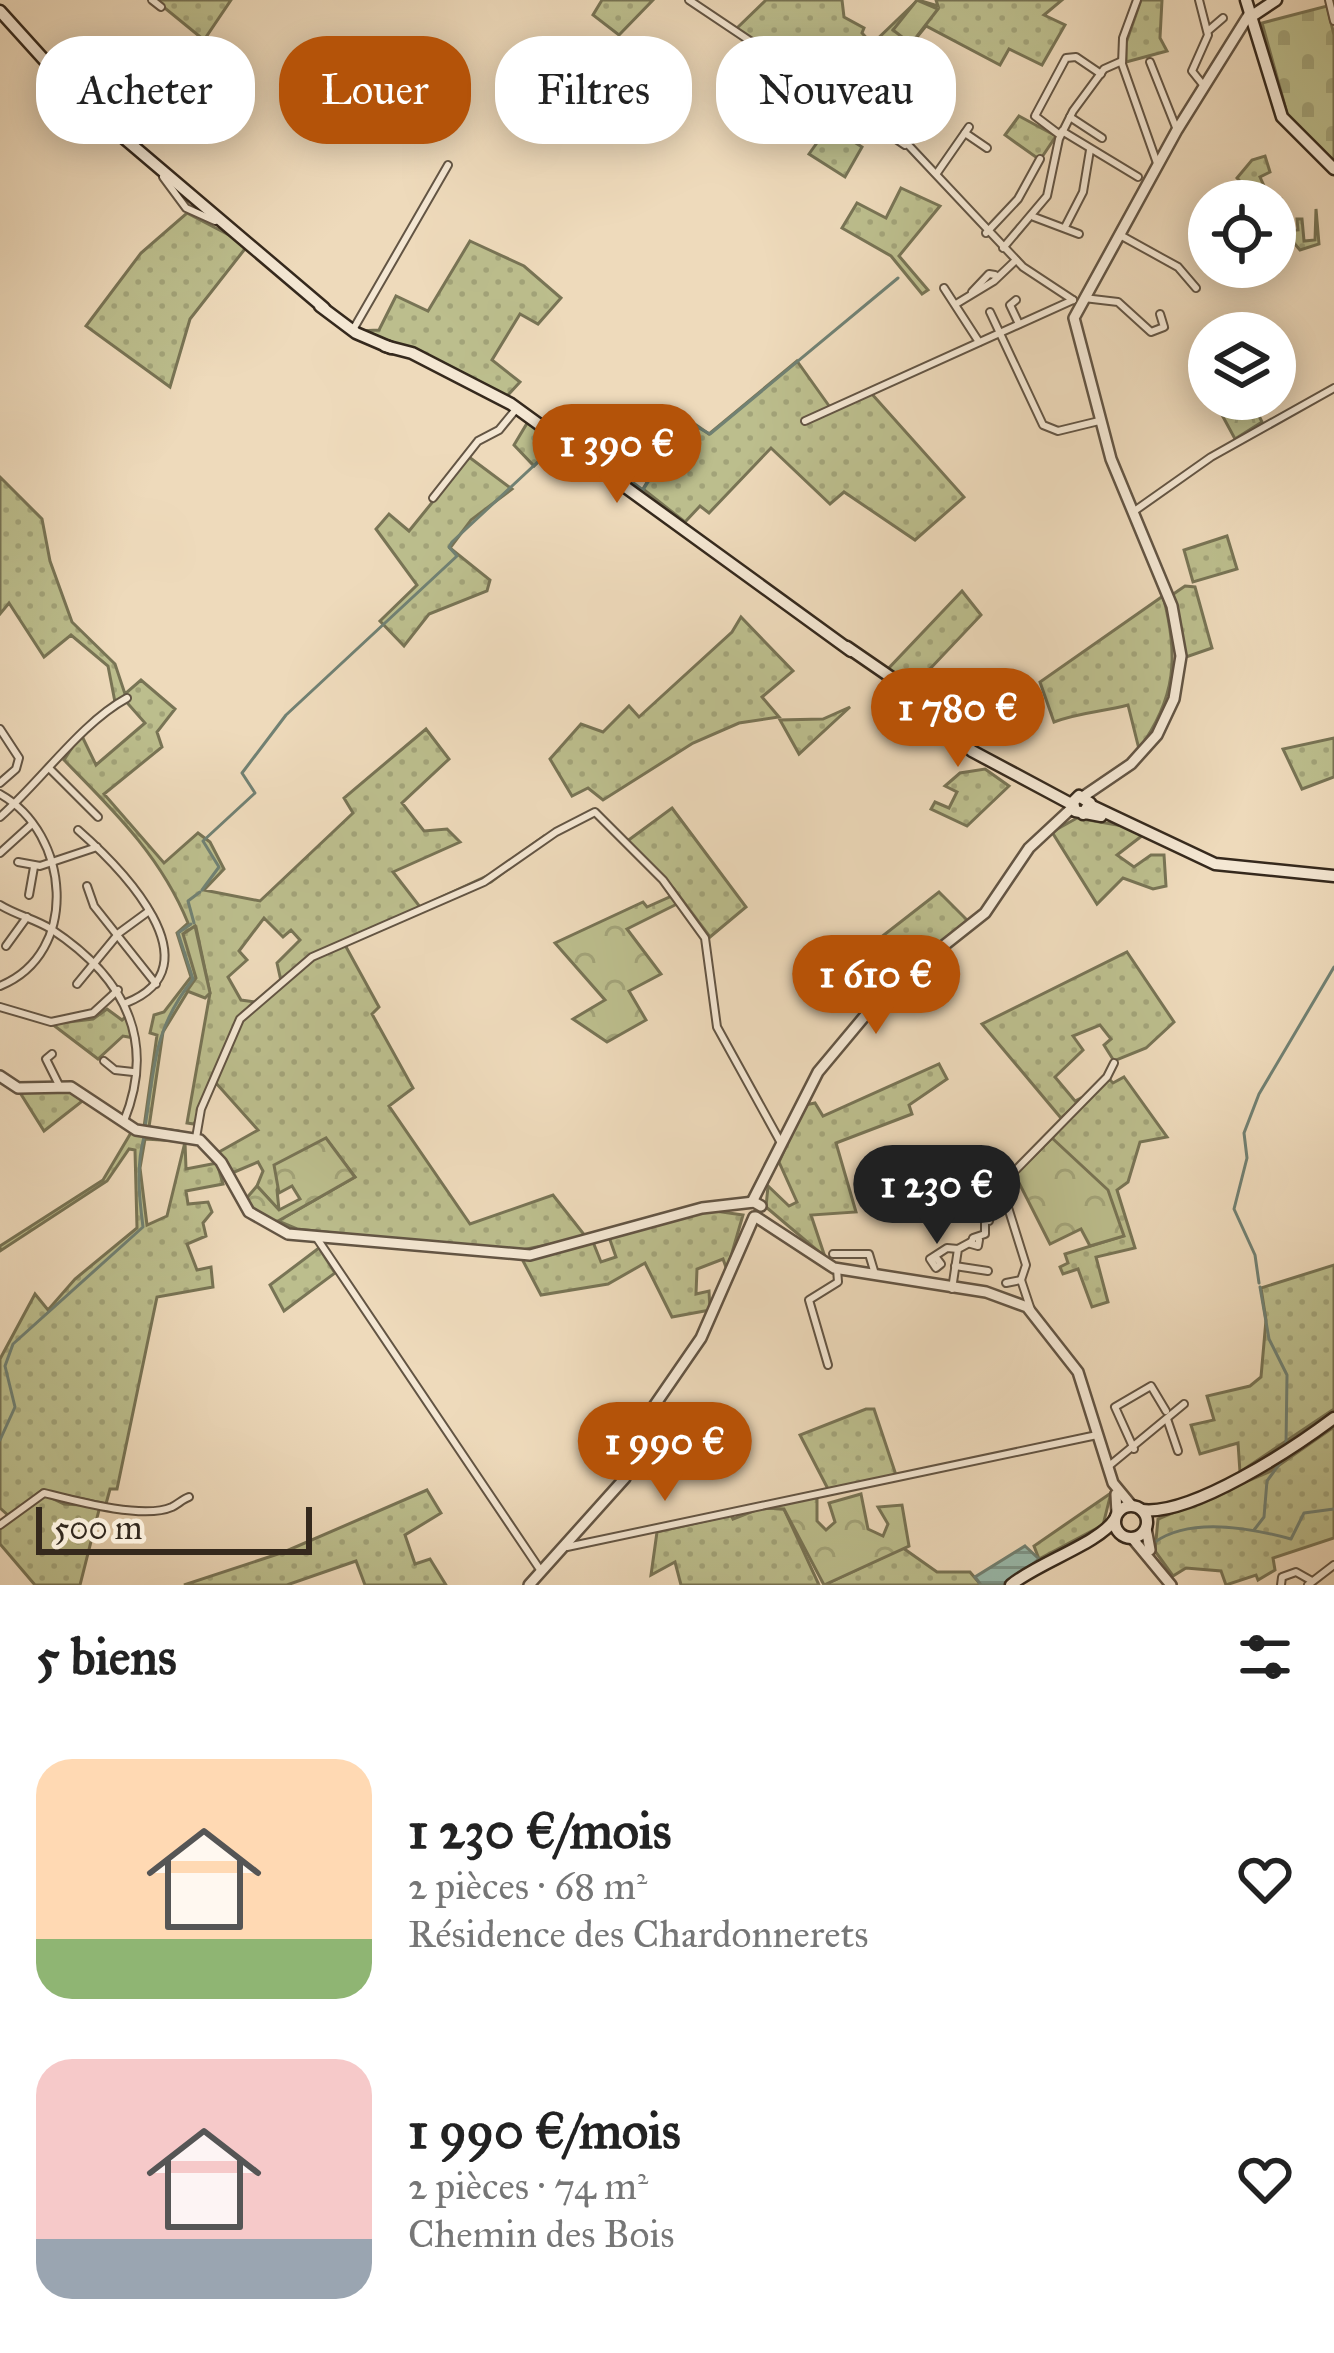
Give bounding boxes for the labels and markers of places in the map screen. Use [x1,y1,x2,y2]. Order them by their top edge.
pin: 1 390 € [506,404,728,506]
pin: 1 780 € [847,668,1069,770]
pin: 1 610 € [765,935,987,1037]
pin: 1 230 € [826,1145,1048,1247]
pin: 1 990 € [554,1402,776,1504]

